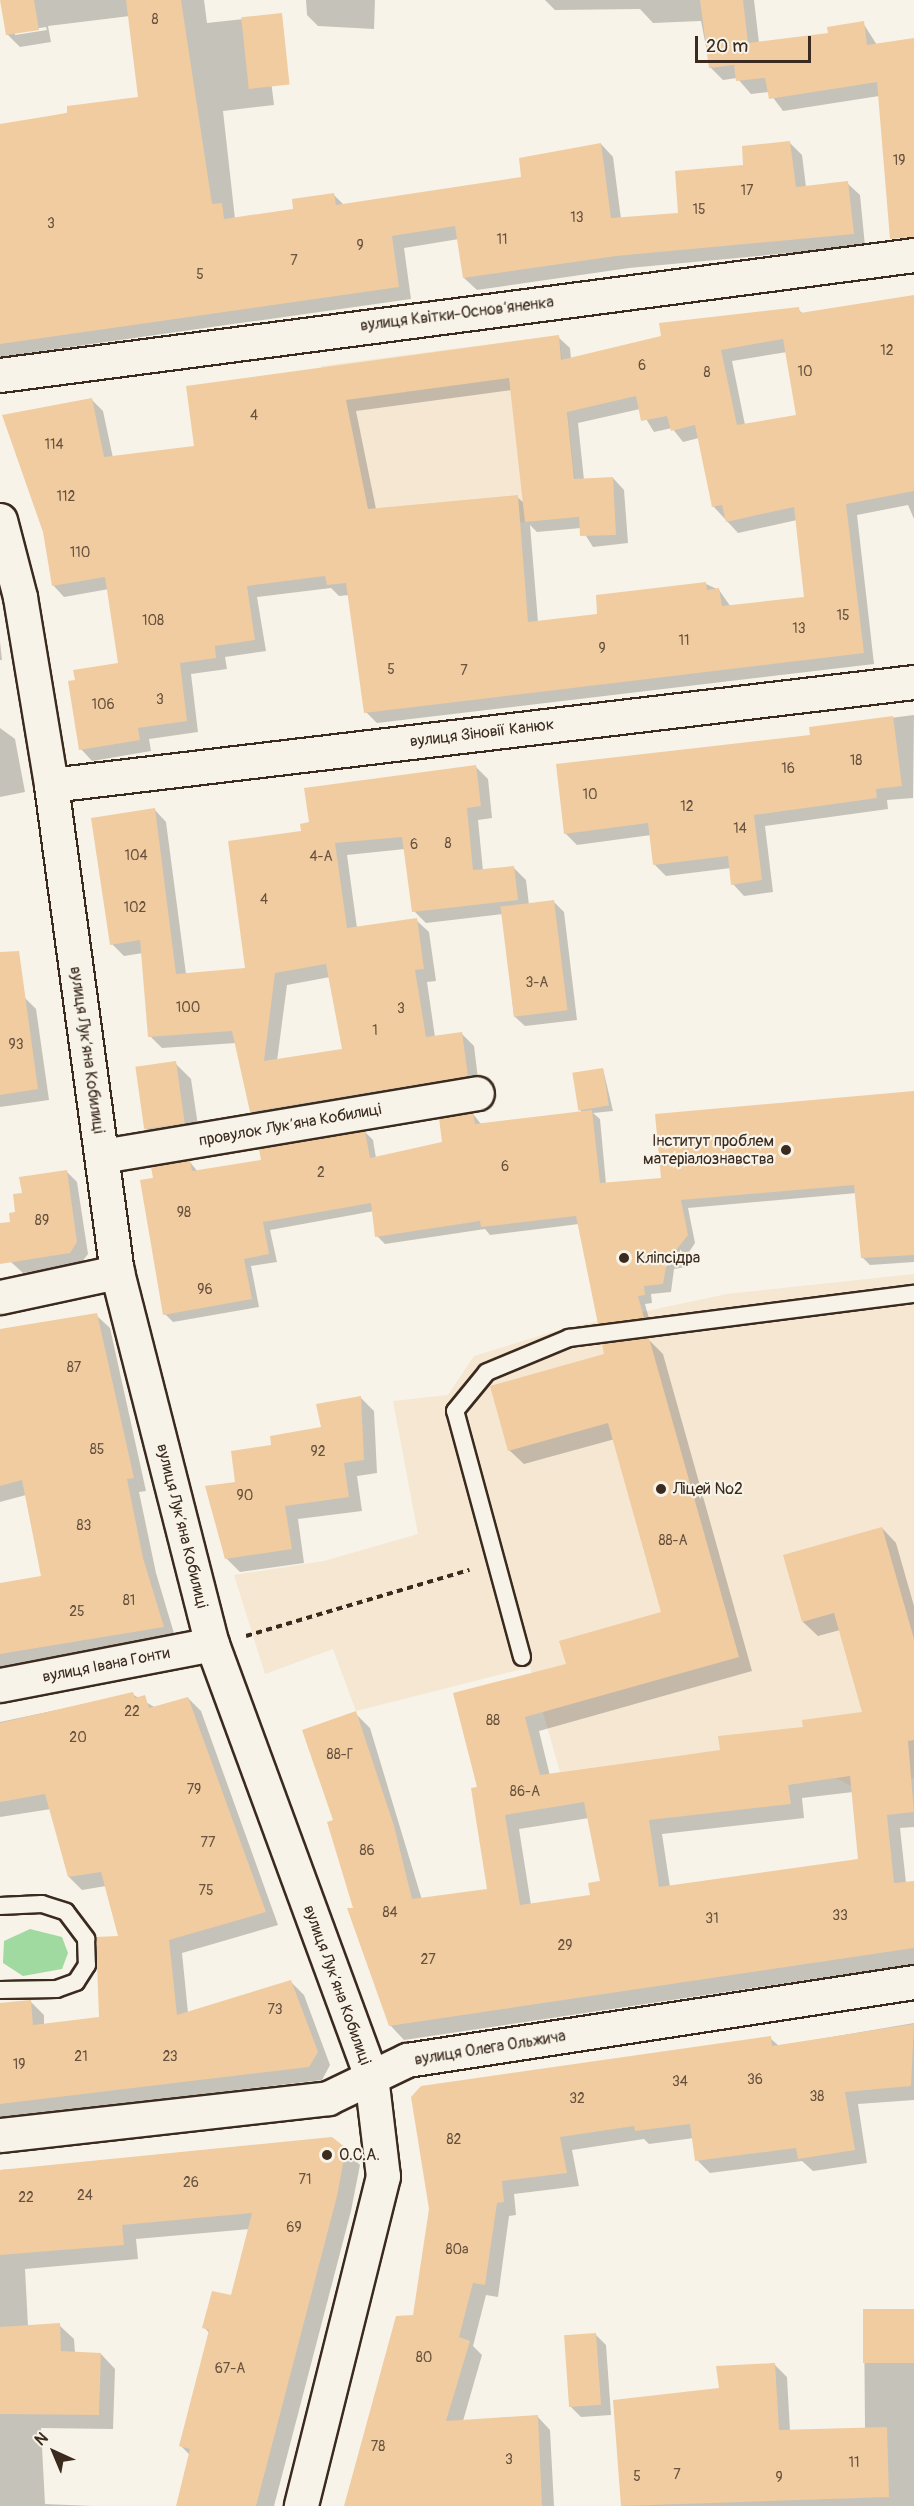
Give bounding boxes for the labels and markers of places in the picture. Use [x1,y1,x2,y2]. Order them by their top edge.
place label: Інститут проблем матеріалознавства [643,1131,774,1169]
marker: Інститут проблем матеріалознавства [779,1143,793,1157]
place label: Кліпсідра [636,1248,700,1268]
marker: Кліпсідра [617,1251,631,1265]
place label: Ліцей №2 [673,1479,743,1499]
marker: Ліцей №2 [654,1482,668,1496]
place label: О.С.А. [339,2145,380,2165]
marker: О.С.А. [320,2148,334,2162]

